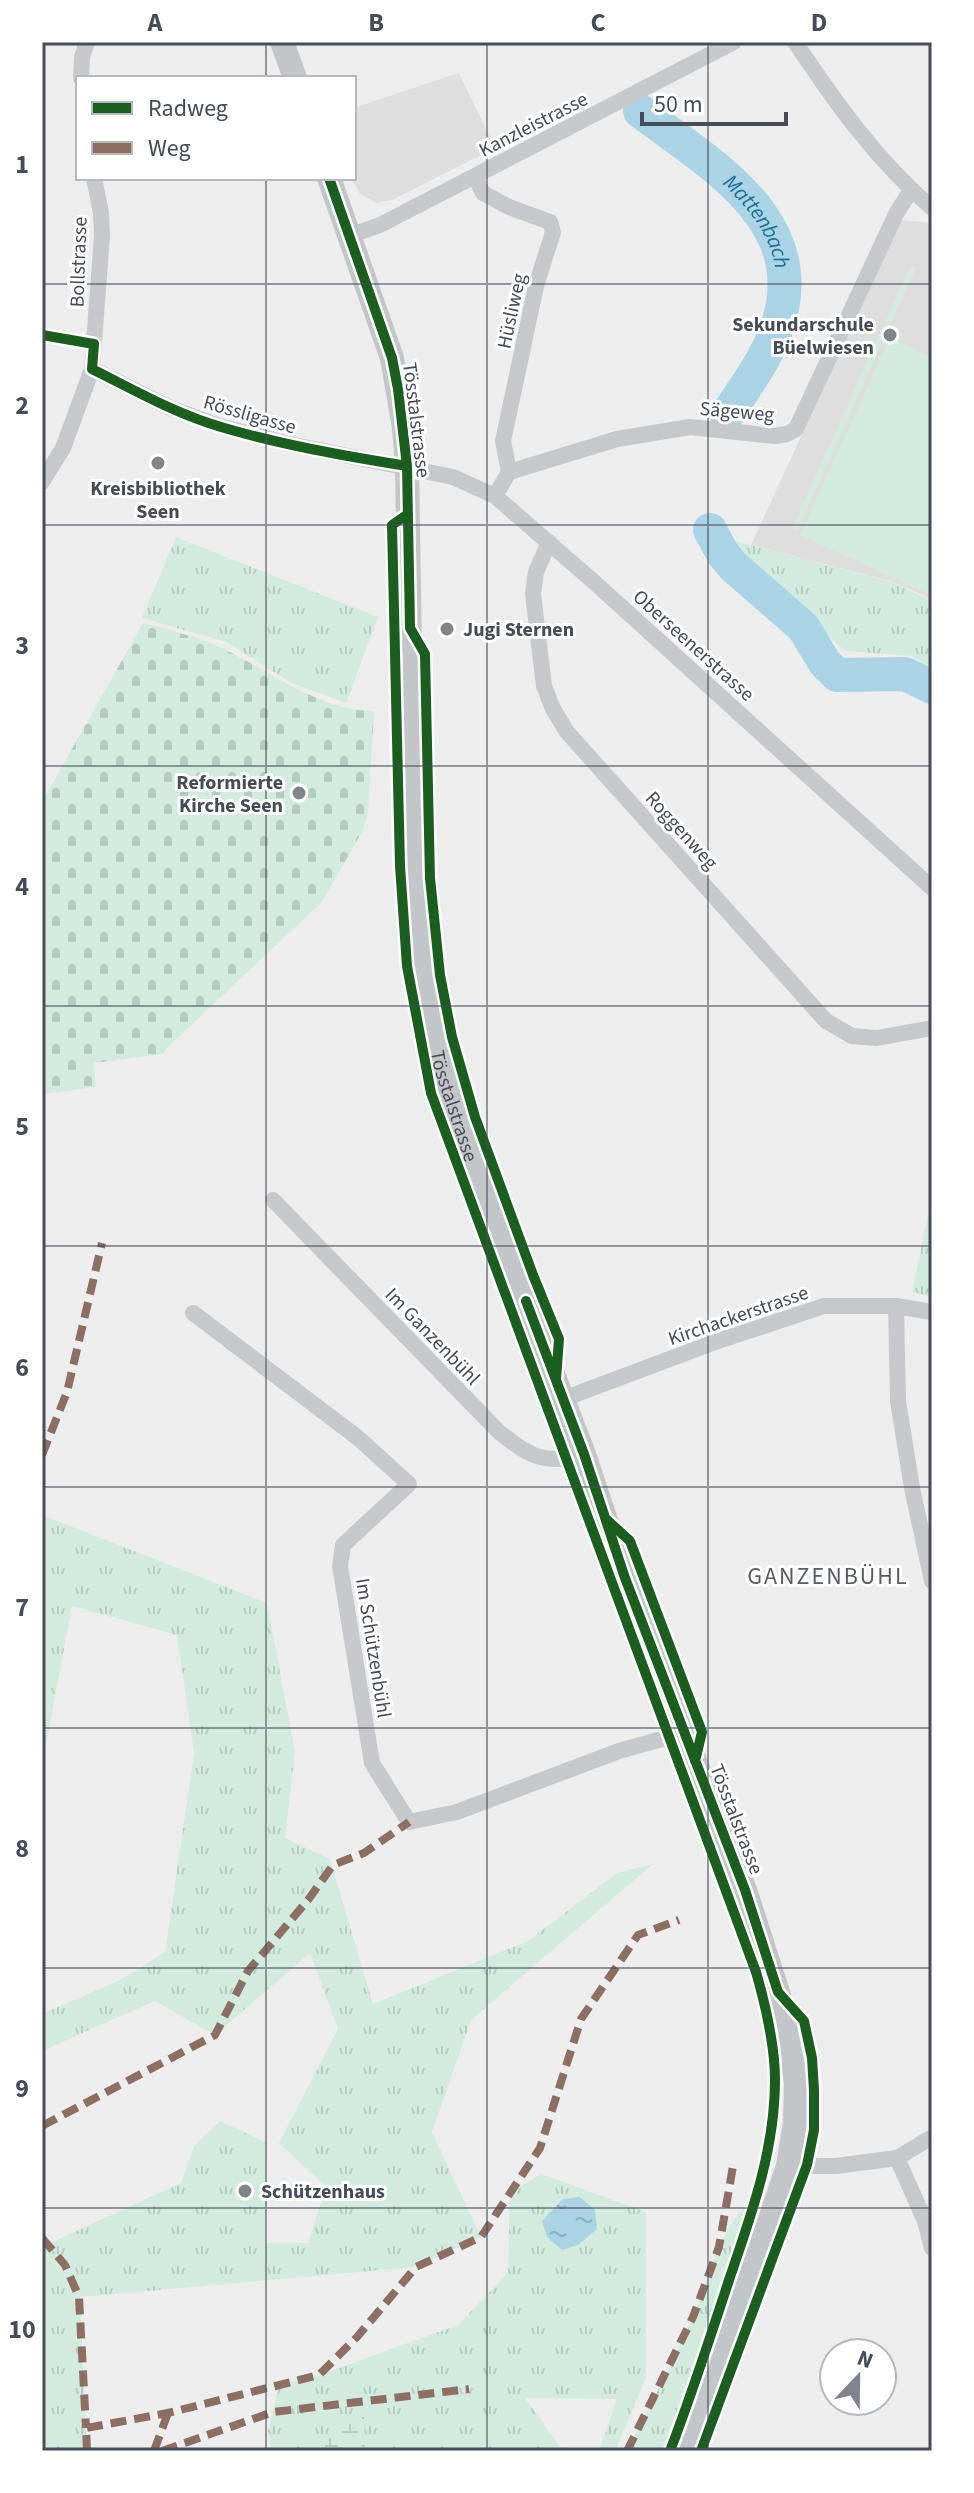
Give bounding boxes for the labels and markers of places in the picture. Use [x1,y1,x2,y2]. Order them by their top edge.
place label: Sekundarschule Büelwiesen [732,311,874,362]
marker: Sekundarschule Büelwiesen [881,326,899,344]
marker: Kreisbibliothek Seen [149,454,167,472]
place label: Kreisbibliothek Seen [90,475,226,526]
place label: Jugi Sternen [463,616,574,644]
marker: Jugi Sternen [438,620,456,638]
place label: Reformierte Kirche Seen [176,769,283,820]
marker: Reformierte Kirche Seen [290,784,308,802]
place label: Schützenhaus [261,2178,385,2206]
marker: Schützenhaus [236,2182,254,2200]

